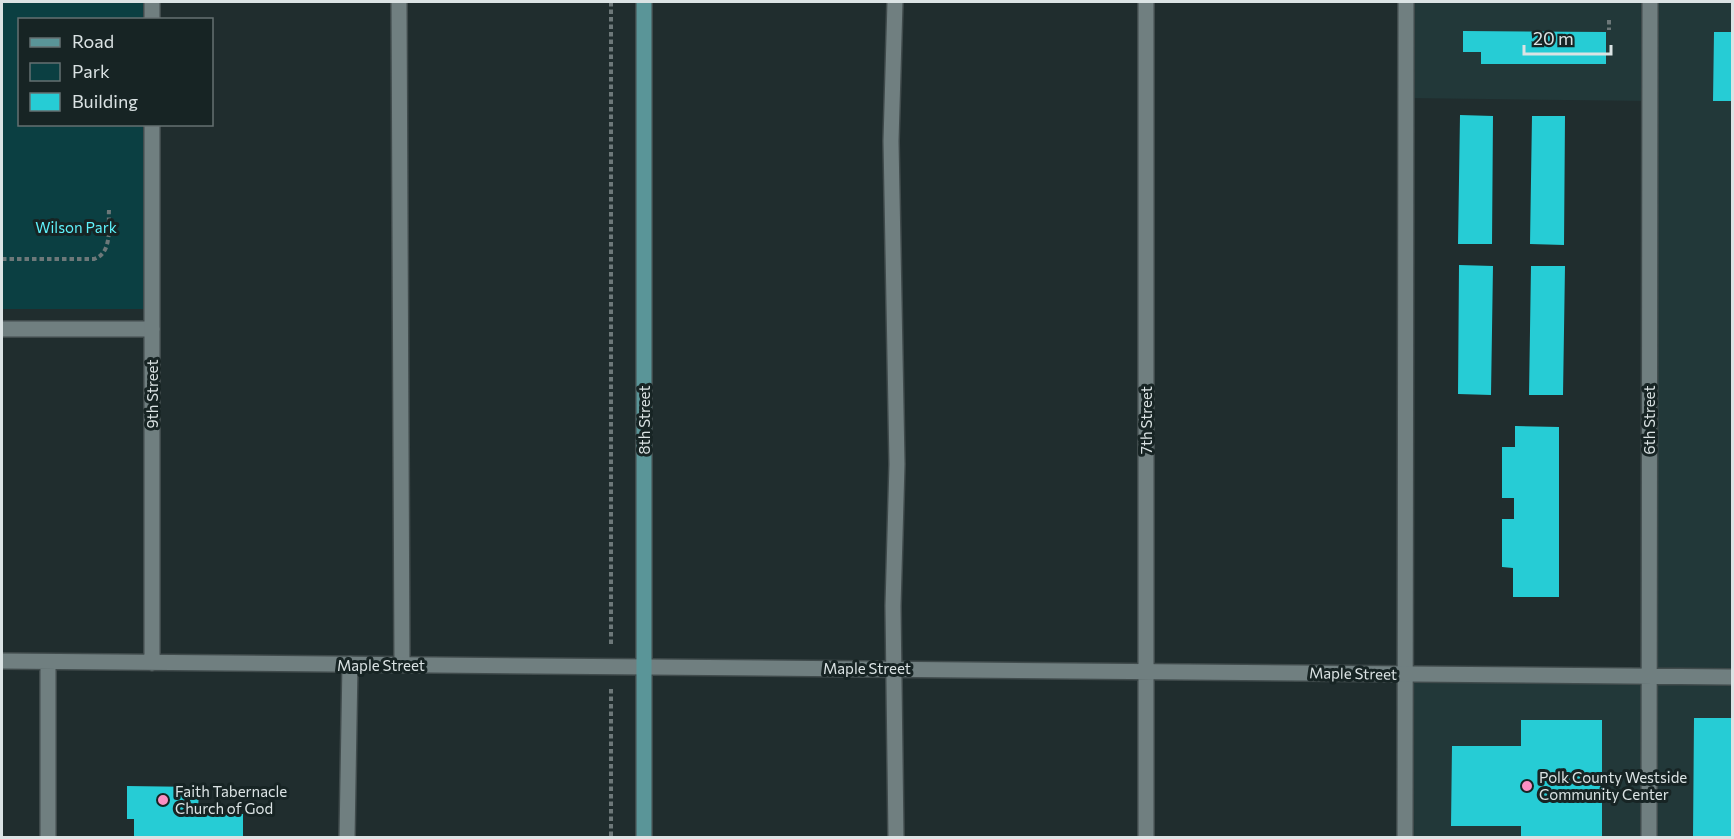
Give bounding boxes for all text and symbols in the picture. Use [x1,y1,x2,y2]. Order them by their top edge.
legend [18,18,213,126]
scale bar [1524,18,1611,56]
text: 20 m [1533,27,1574,49]
text: Road [72,30,114,52]
text: Park [72,60,110,82]
text: Building [72,90,138,112]
park label: Wilson Park [35,218,117,236]
street label: 9th Street [143,359,161,429]
street label: 8th Street [635,385,653,455]
street label: 6th Street [1640,385,1658,455]
street label: 7th Street [1137,386,1155,454]
street label: Maple Street [337,656,425,674]
street label: Maple Street [823,659,911,677]
street label: Maple Street [1309,663,1397,683]
place label: Polk County Westside Community Center [1539,768,1687,803]
marker: Polk County Westside Community Center [1520,779,1534,793]
place label: Faith Tabernacle Church of God [175,782,287,817]
marker: Faith Tabernacle Church of God [156,793,170,807]

